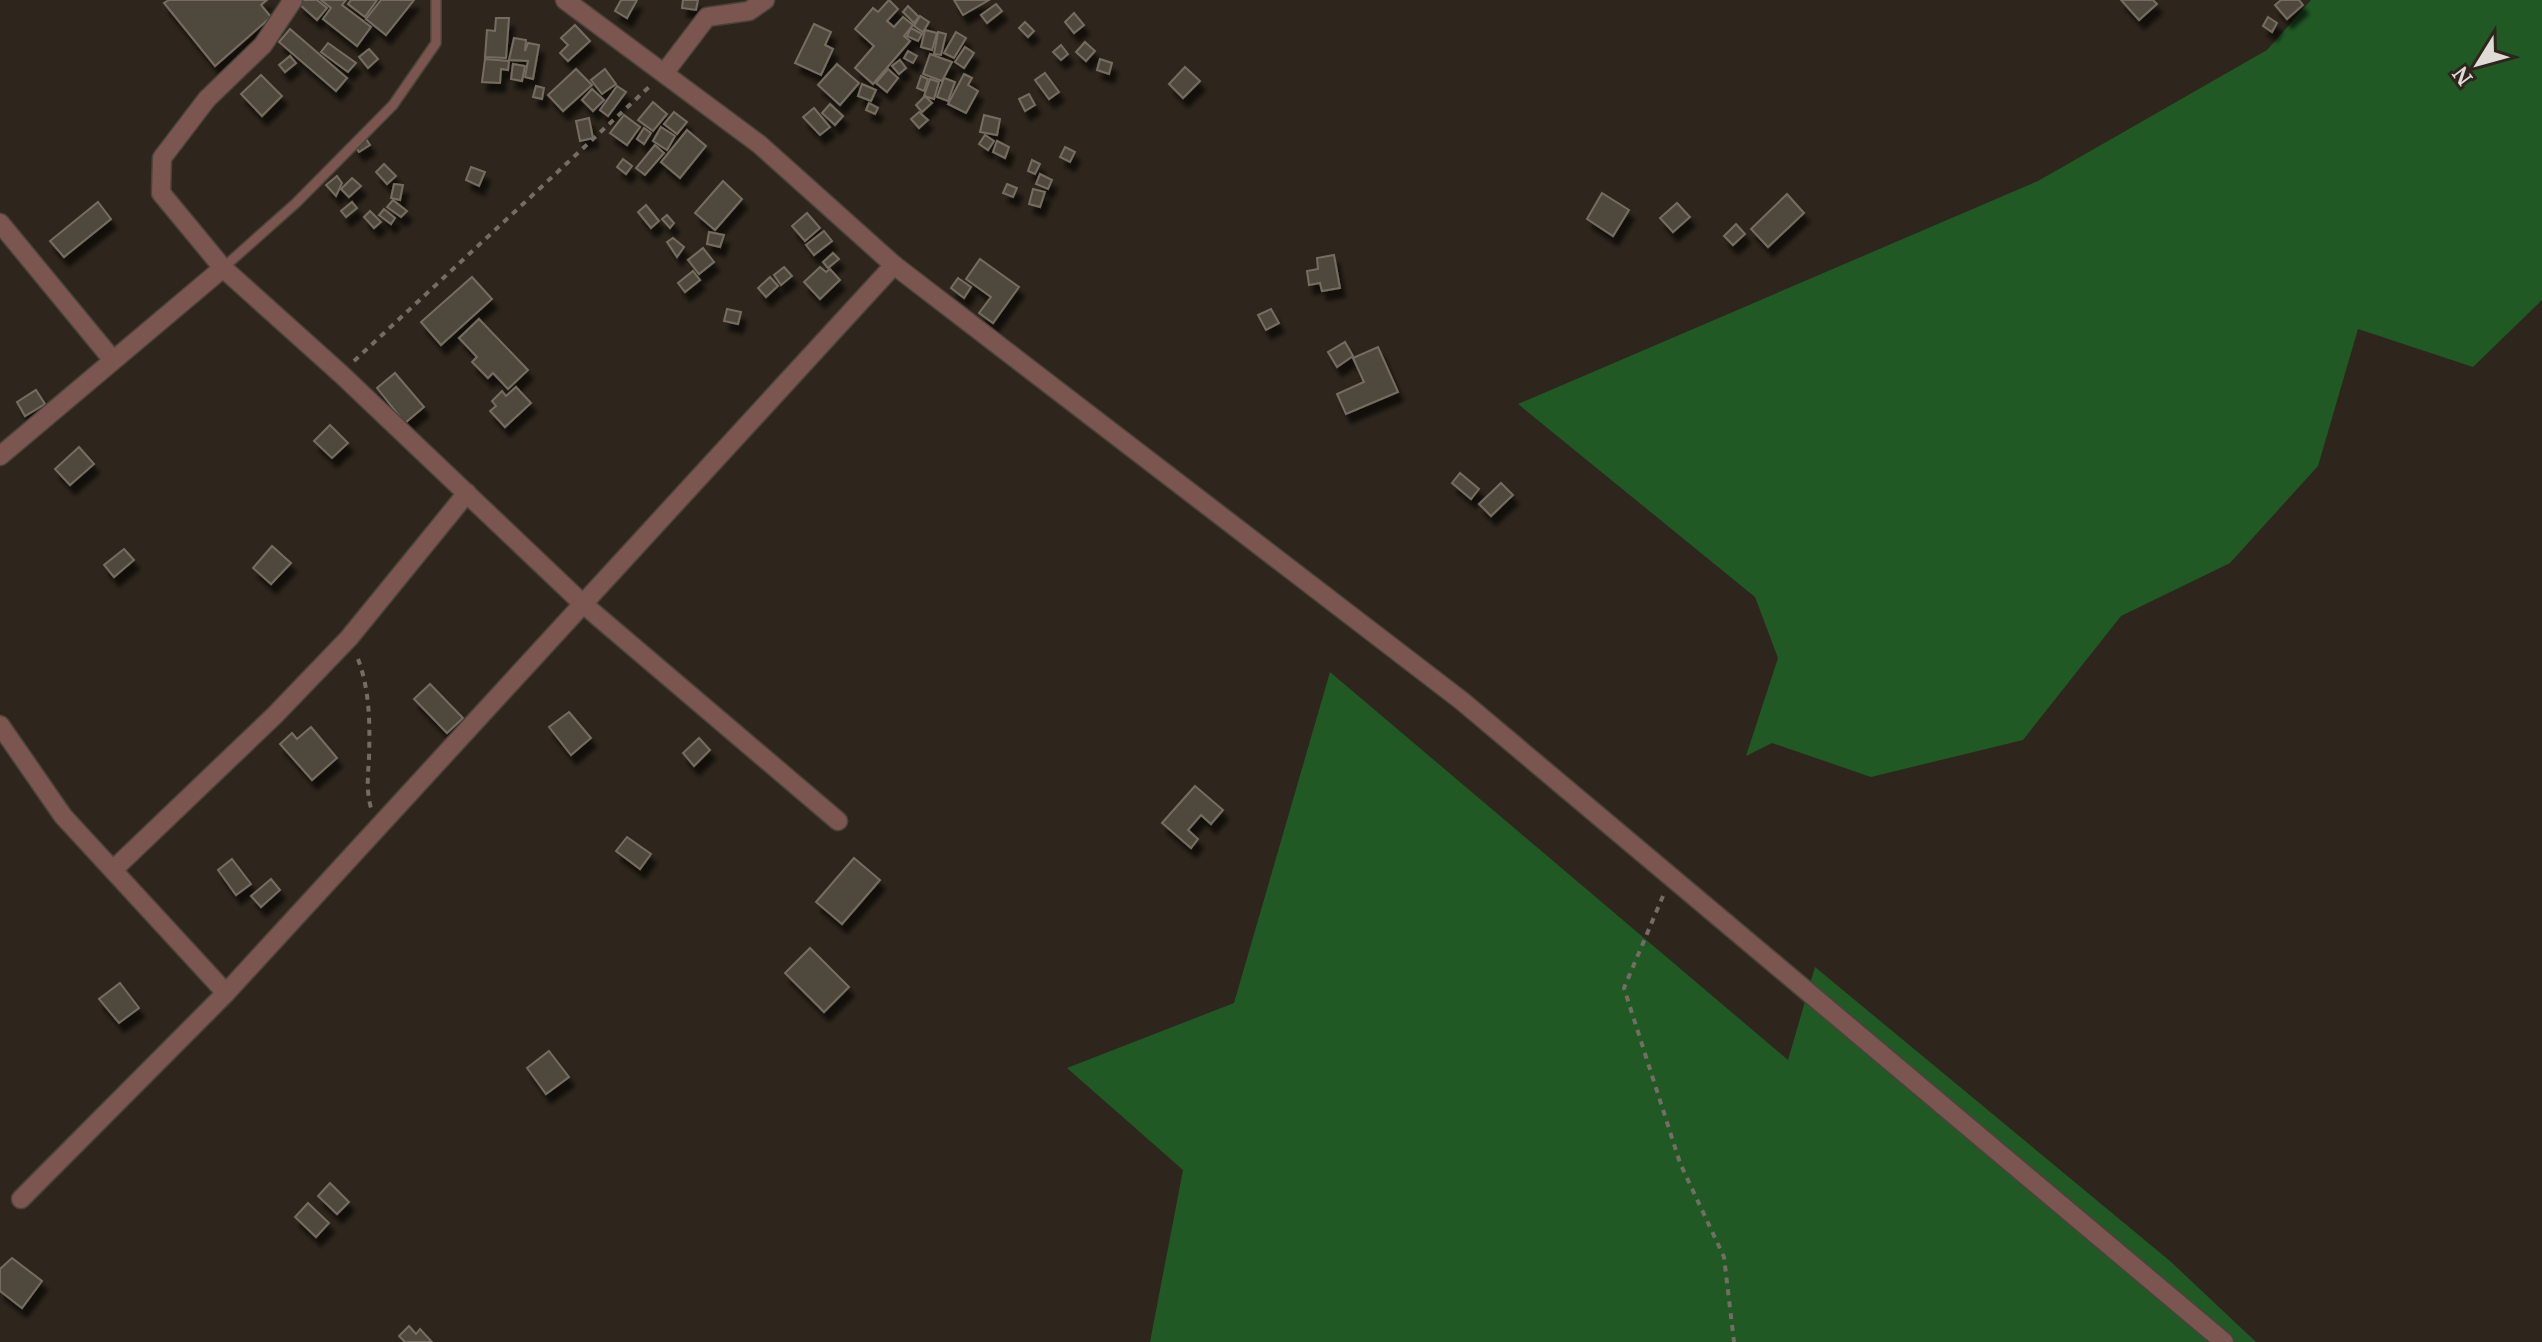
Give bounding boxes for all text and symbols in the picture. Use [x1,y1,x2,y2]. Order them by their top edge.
north arrow [2438,24,2518,104]
text: N [2445,61,2478,92]

